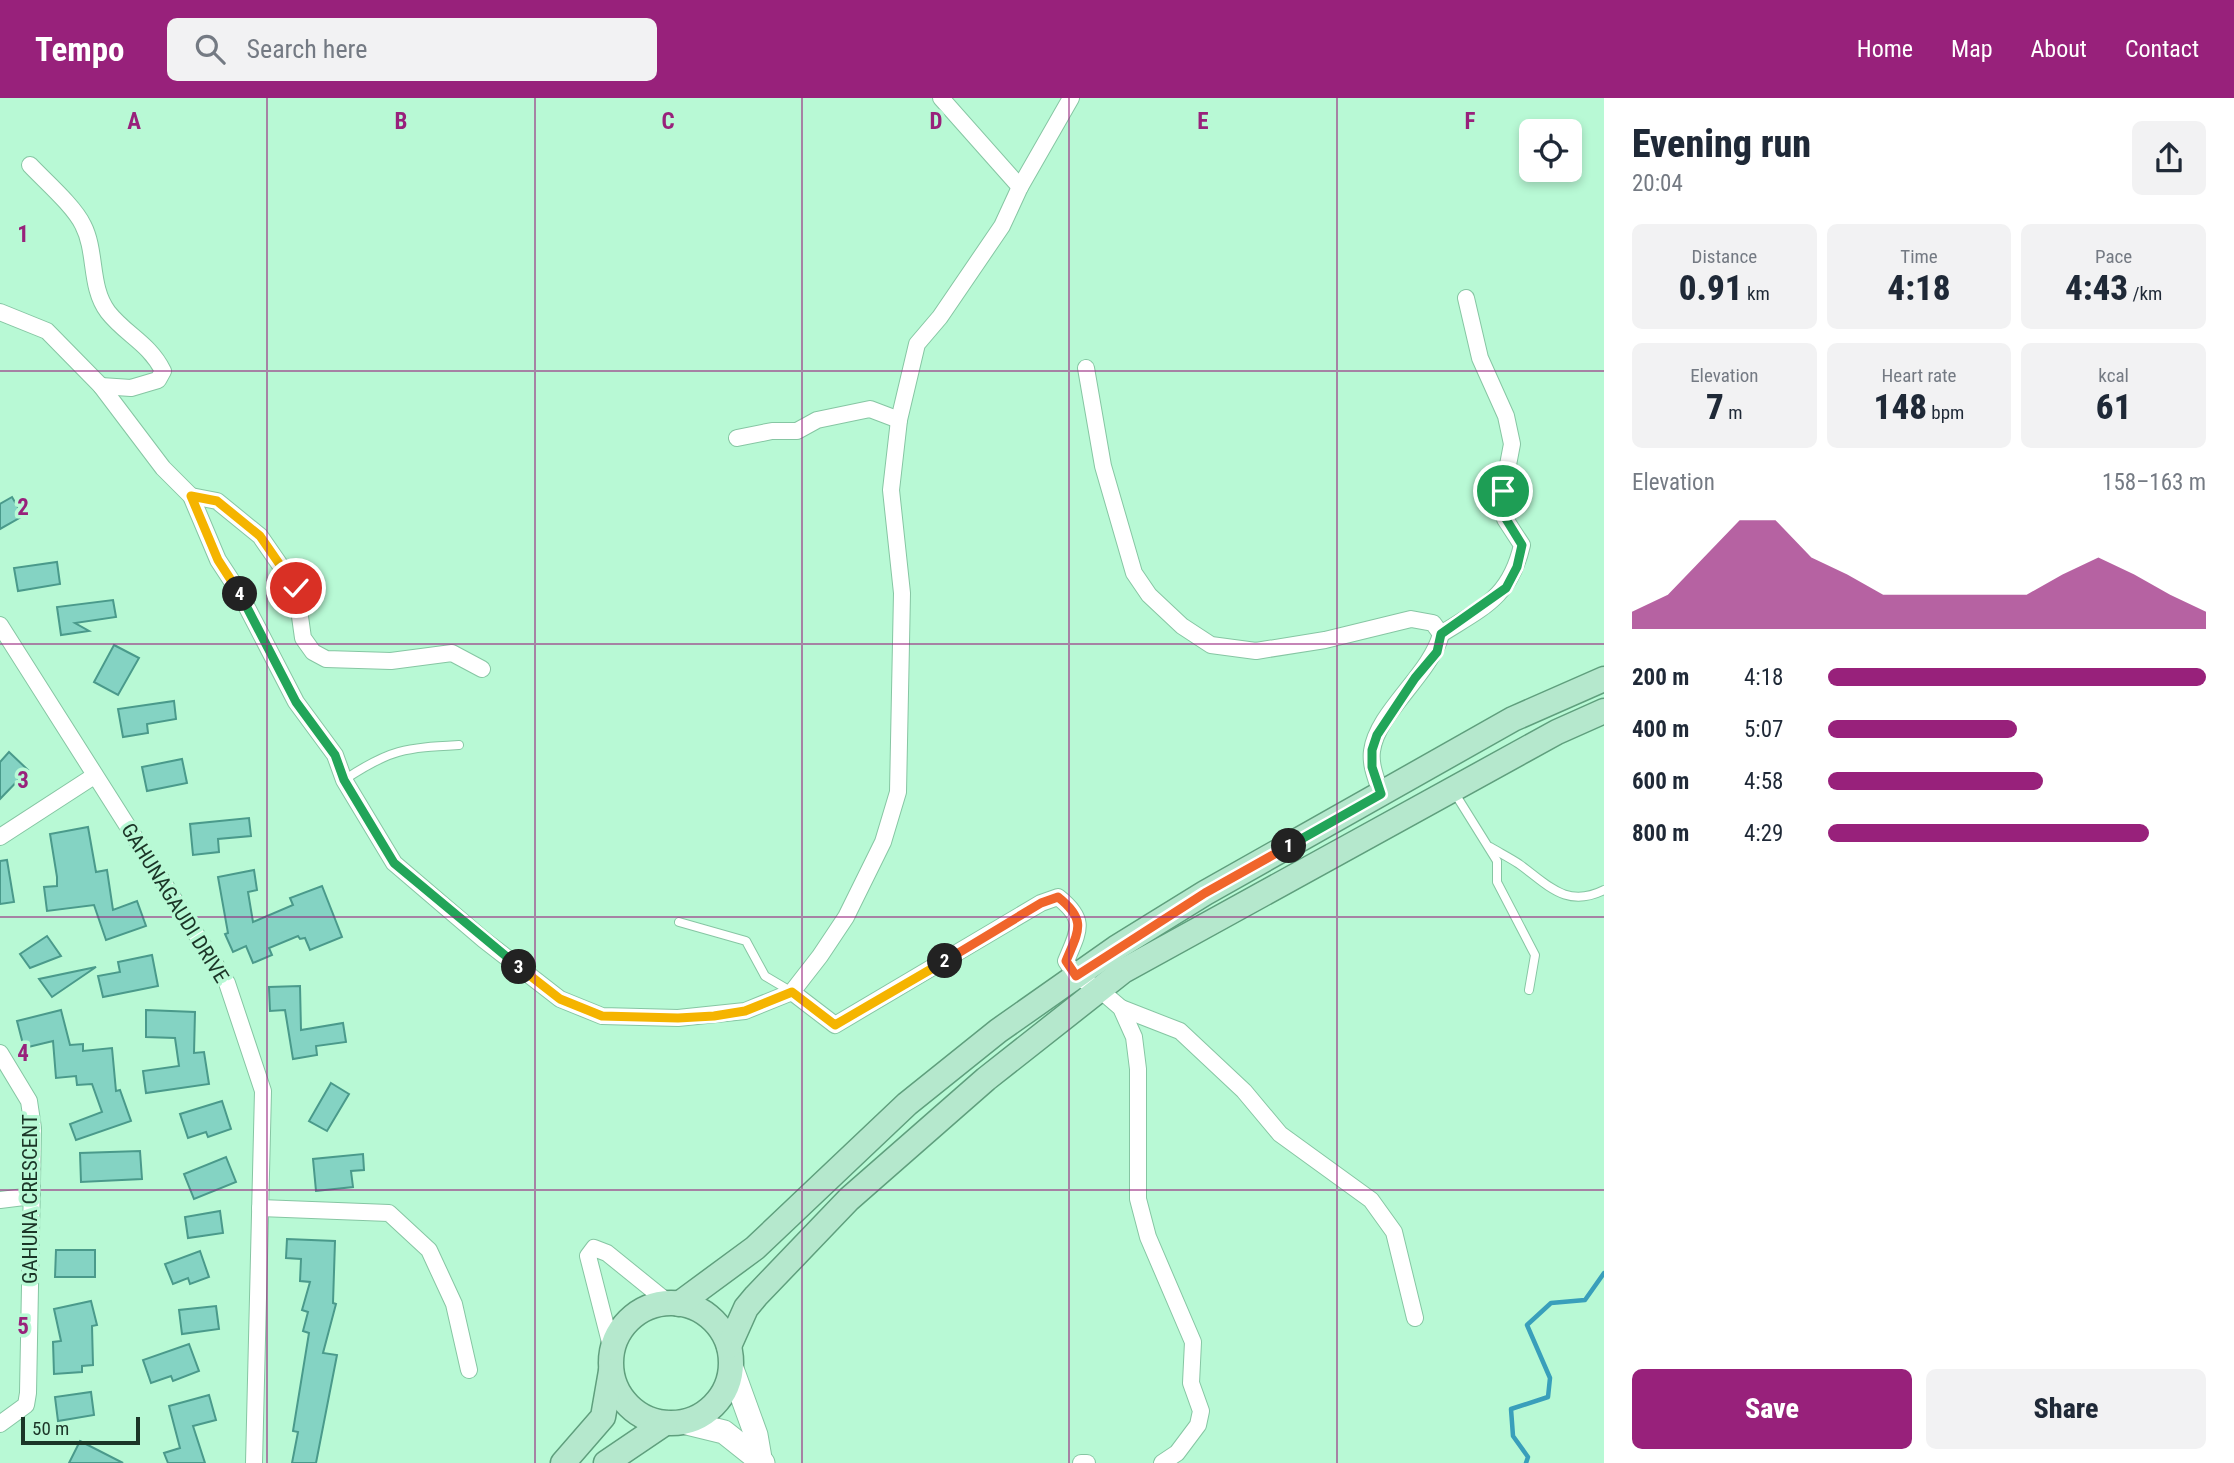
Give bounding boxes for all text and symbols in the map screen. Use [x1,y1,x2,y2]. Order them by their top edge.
search box [167,18,657,81]
text: Tempo [35,30,125,69]
icon: search [191,30,229,68]
text: Search here [247,34,367,64]
text: Home [1857,35,1913,63]
text: Map [1951,35,1993,63]
text: About [2031,35,2087,63]
text: Contact [2125,35,2199,63]
text: A [127,108,141,135]
text: B [395,108,407,135]
text: C [661,108,675,135]
text: D [930,108,943,135]
text: E [1197,108,1209,135]
text: F [1465,108,1476,135]
map controls [1519,119,1582,182]
button: locate [1519,119,1582,182]
button: share [2132,121,2206,195]
text: Evening run [1632,122,1811,166]
text: 20:04 [1632,170,1683,197]
text: 1 [17,221,29,248]
text: Distance [1692,245,1757,268]
text: Time [1900,245,1938,268]
text: Pace [2095,245,2132,268]
text: 0.91 [1679,268,1743,309]
text: 4:18 [1887,268,1951,309]
text: 4:43 [2065,268,2128,309]
text: km [1743,282,1770,305]
text: /km [2128,282,2162,305]
text: Elevation [1690,364,1759,387]
text: Heart rate [1881,364,1957,387]
text: kcal [2098,364,2129,387]
text: 7 [1706,387,1724,428]
text: 148 [1874,387,1927,428]
text: 61 [2096,387,2131,428]
text: m [1724,401,1743,424]
text: bpm [1927,401,1964,424]
pin [1473,461,1533,521]
text: Elevation [1632,469,1715,496]
text: 158–163 m [2102,469,2206,496]
icon: arrive [1484,472,1522,510]
text: 2 [17,494,29,521]
pin [266,558,326,618]
icon: check [277,569,315,607]
pin: 4 [222,576,258,612]
text: 4 [235,582,244,605]
text: 200 m [1632,664,1689,691]
text: 4:18 [1744,664,1783,691]
text: 400 m [1632,716,1689,743]
text: 5:07 [1744,716,1783,743]
text: 3 [17,767,29,794]
text: 600 m [1632,768,1689,795]
text: 4:58 [1744,768,1783,795]
street label: GAHUNAGAUDI DRIVE [116,819,234,987]
text: 800 m [1632,820,1689,847]
text: 4:29 [1744,820,1783,847]
pin: 1 [1272,828,1306,864]
text: 1 [1284,834,1293,857]
pin: 2 [928,944,962,978]
text: 2 [940,949,949,972]
pin: 3 [502,950,536,984]
text: 3 [514,955,523,978]
text: 4 [17,1040,29,1067]
street label: GAHUNA CRESCENT [18,1114,42,1284]
text: 5 [17,1313,29,1340]
button: Save [1632,1369,1912,1449]
button: Share [1926,1369,2206,1449]
scale bar [21,1414,140,1446]
text: 50 m [32,1417,69,1440]

